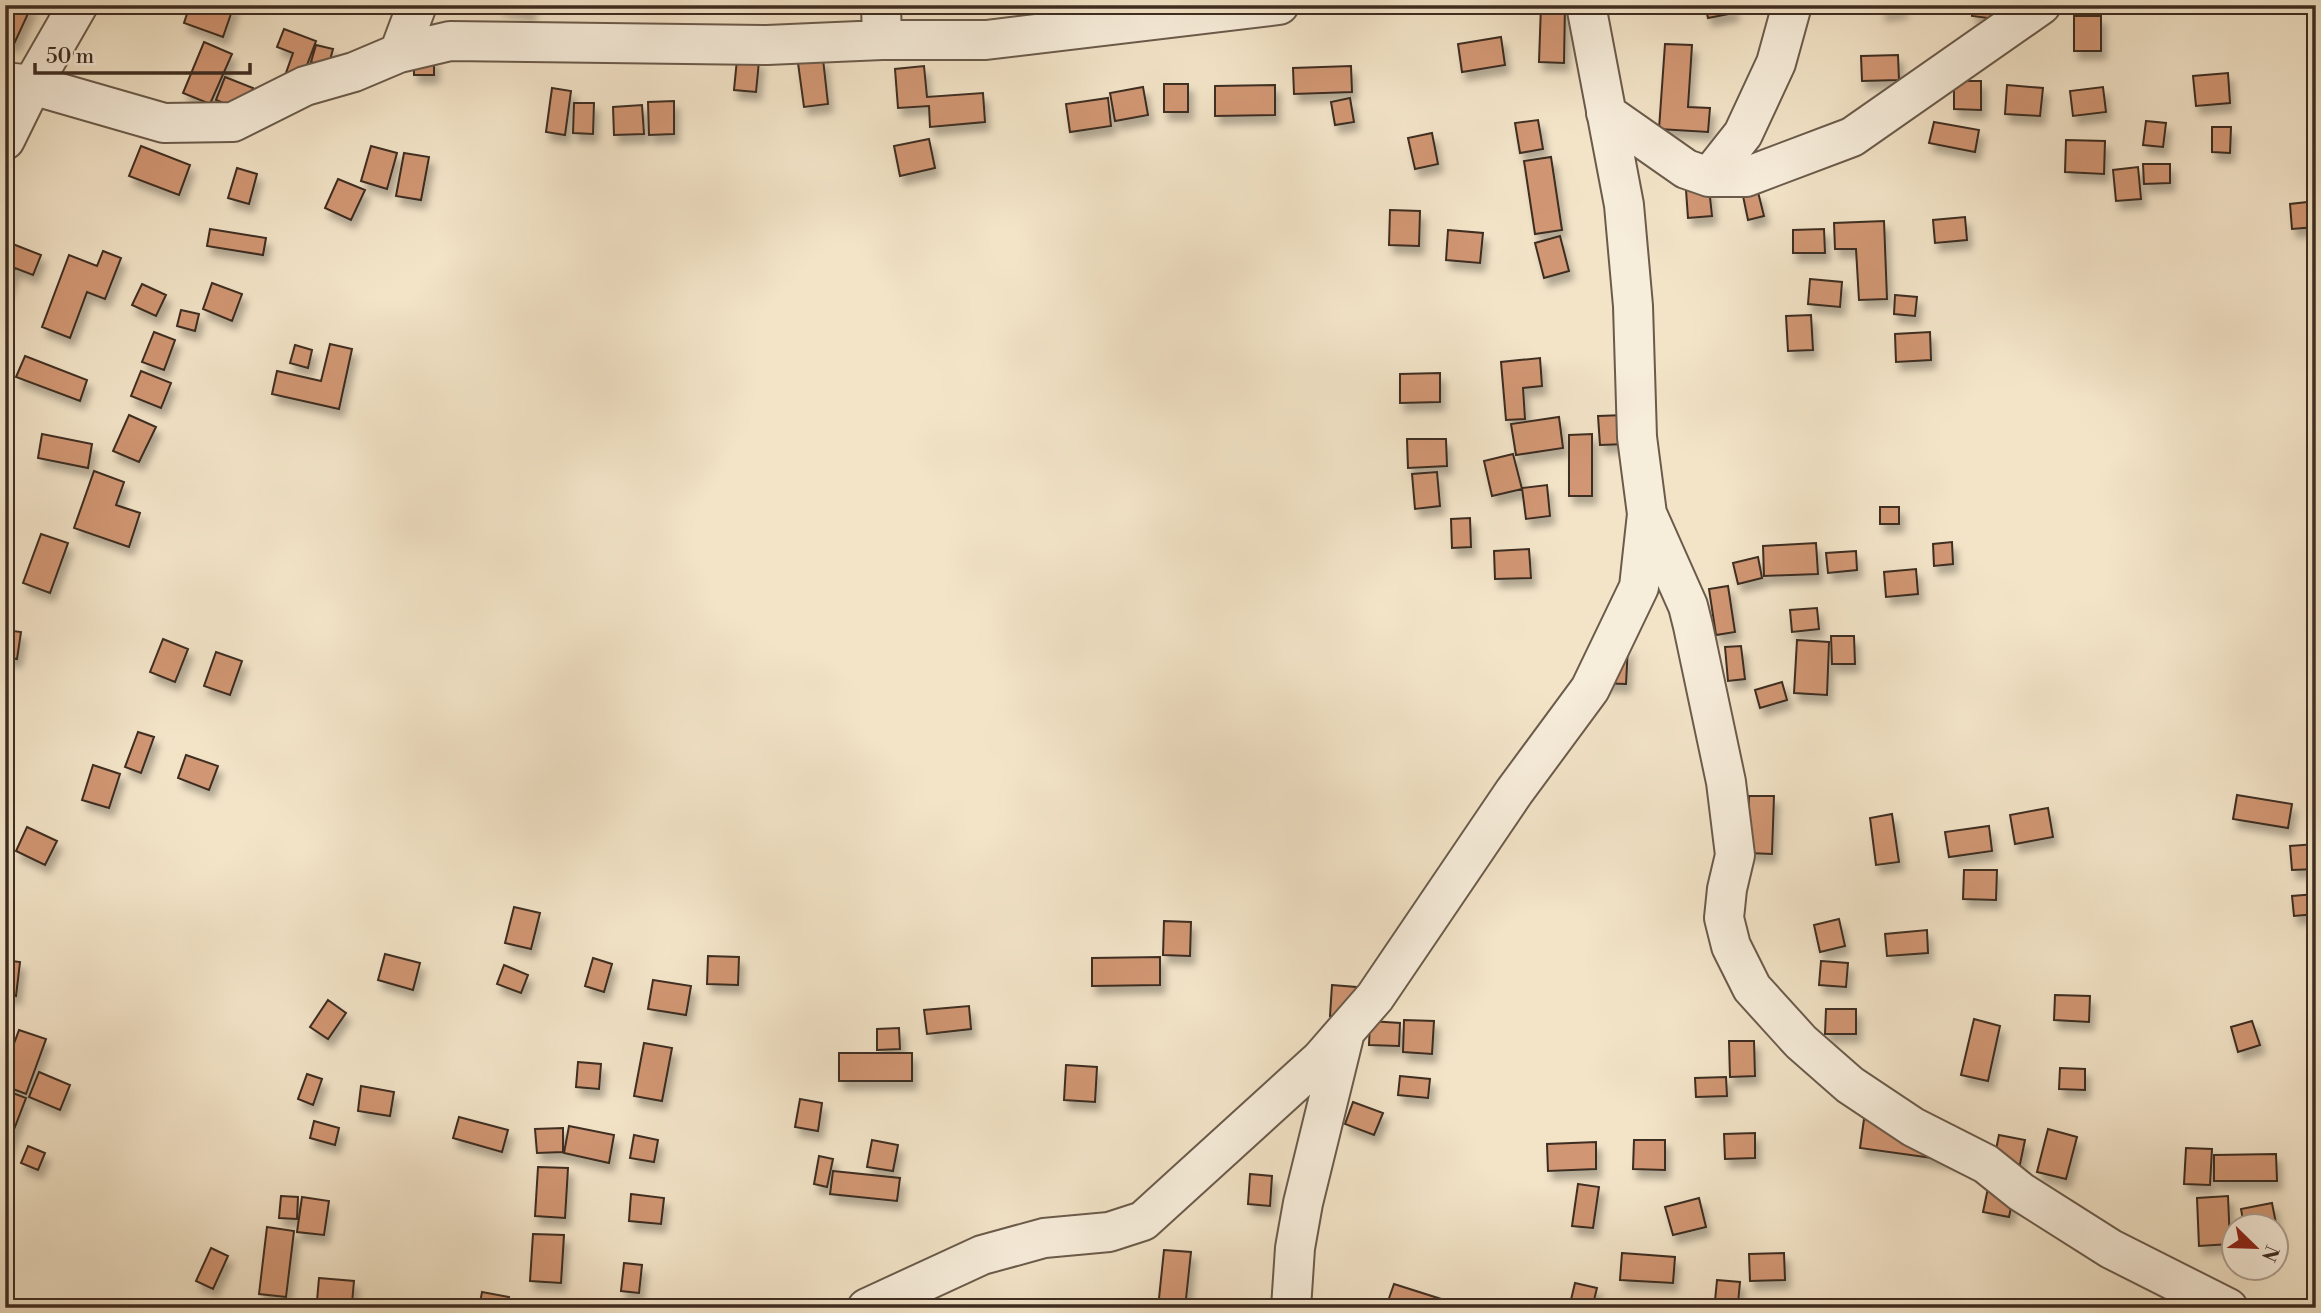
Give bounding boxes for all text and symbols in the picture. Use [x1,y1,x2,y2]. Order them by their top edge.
scale bar [35,32,250,76]
text: 50 m [46,44,94,70]
north arrow [2220,1212,2290,1282]
text: N [2256,1242,2284,1265]

